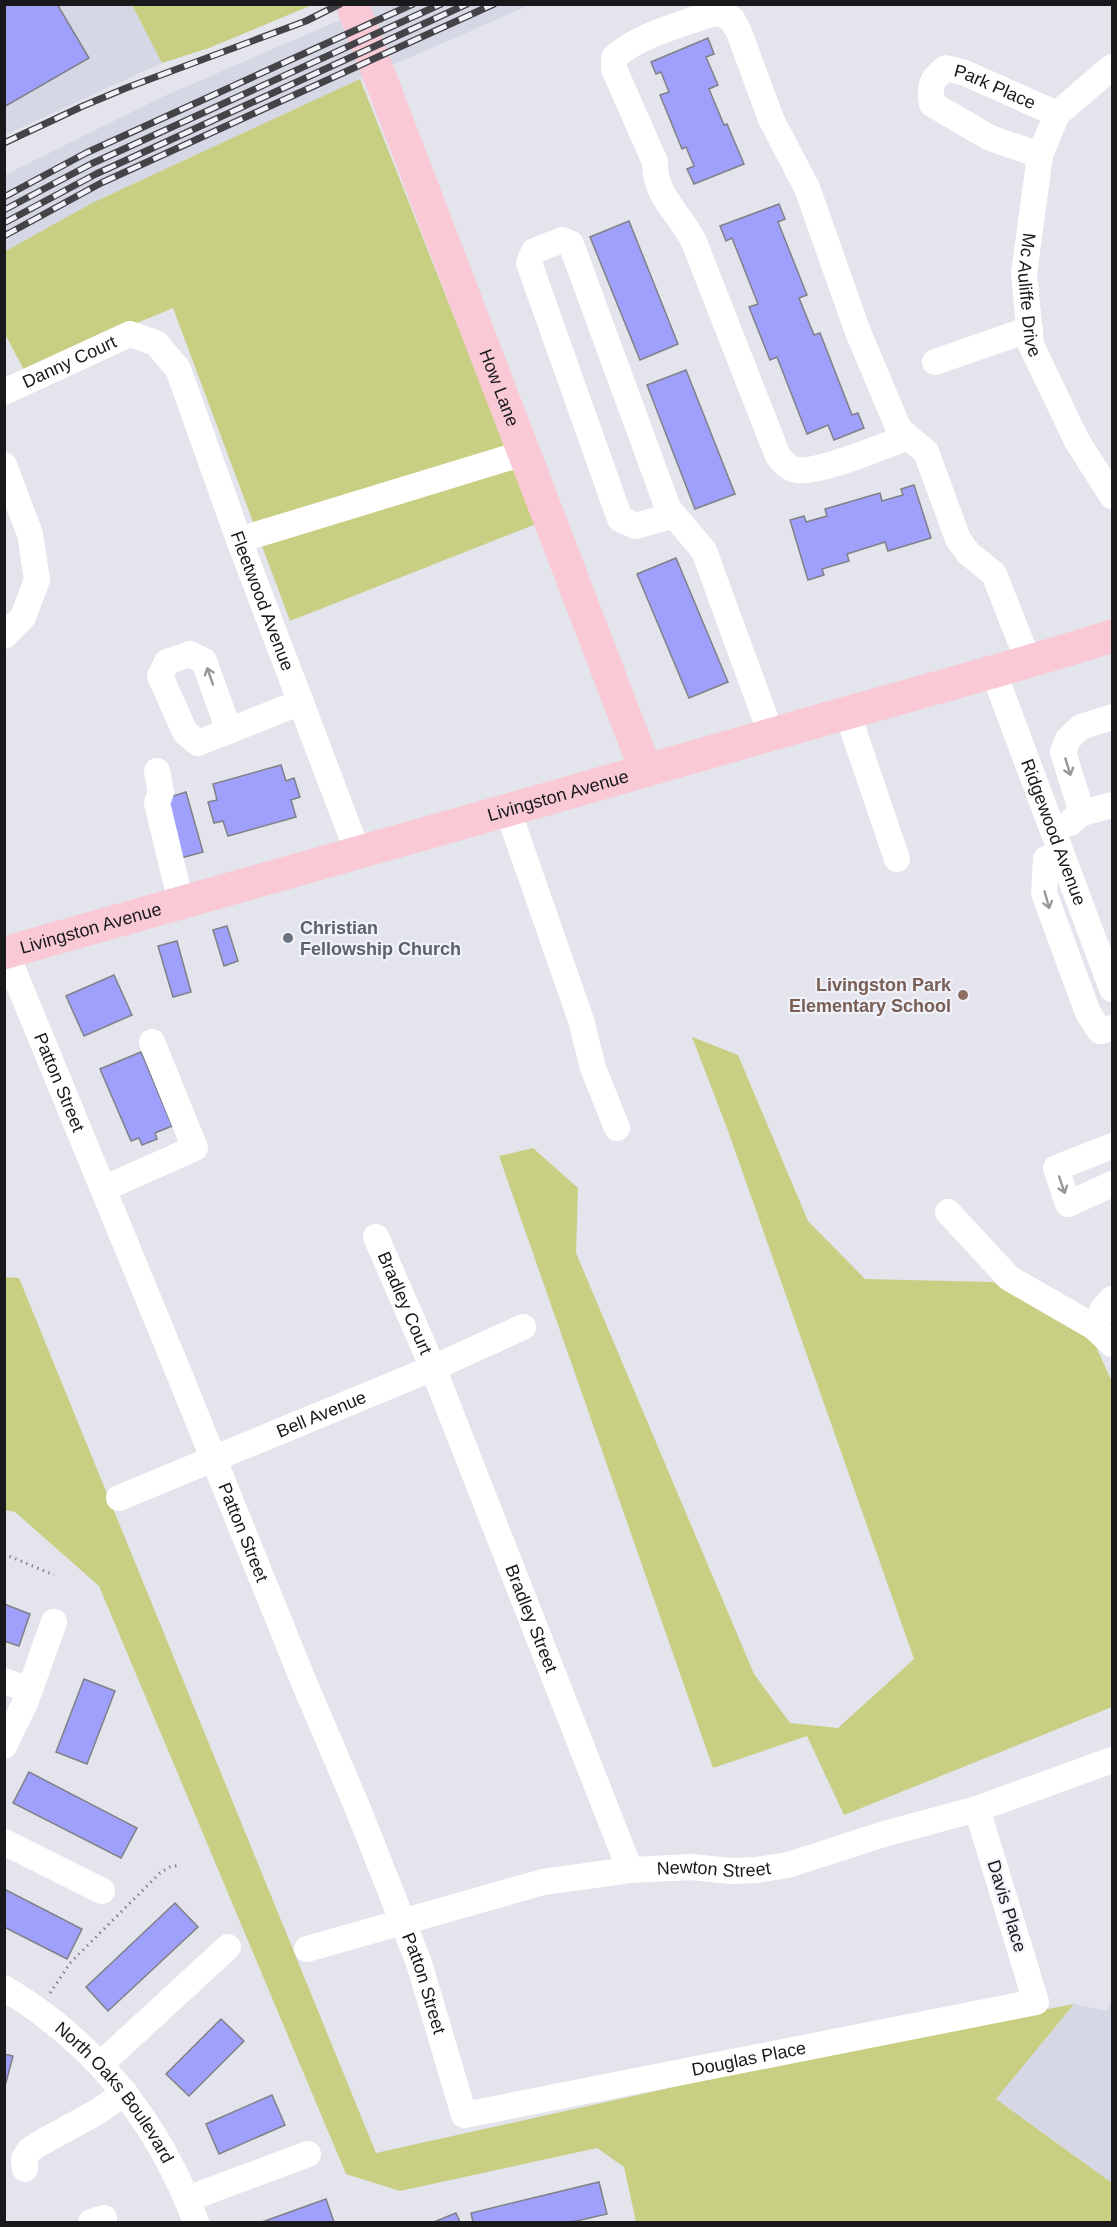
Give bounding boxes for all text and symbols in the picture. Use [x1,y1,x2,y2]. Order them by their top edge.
street label: Park Place [952,61,1039,113]
street label: Mc Auliffe Drive [1014,232,1045,360]
street label: Danny Court [19,332,120,392]
street label: How Lane [475,346,523,429]
street label: Fleetwood Avenue [227,528,298,674]
one-way arrow [203,667,214,686]
street label: Ridgewood Avenue [1017,756,1090,908]
one-way arrow [1063,757,1074,776]
street label: Livingston Avenue [485,766,631,825]
one-way arrow [1042,890,1053,909]
street label: Livingston Avenue [18,899,164,958]
place label: Christian Fellowship Church [300,918,461,959]
marker: Christian Fellowship Church [281,931,295,945]
place label: Livingston Park Elementary School [789,975,952,1016]
marker: Livingston Park Elementary School [956,988,970,1002]
street label: Patton Street [30,1030,89,1135]
one-way arrow [1057,1175,1068,1194]
street label: Bradley Court [374,1249,436,1358]
street label: Bell Avenue [274,1387,369,1442]
street label: Patton Street [214,1480,272,1585]
street label: Bradley Street [501,1562,561,1675]
street label: Newton Street [656,1857,772,1881]
street label: Davis Place [984,1858,1030,1954]
street label: Patton Street [398,1930,449,2036]
street label: North Oaks Boulevard [51,2018,178,2167]
street label: Douglas Place [690,2038,808,2080]

